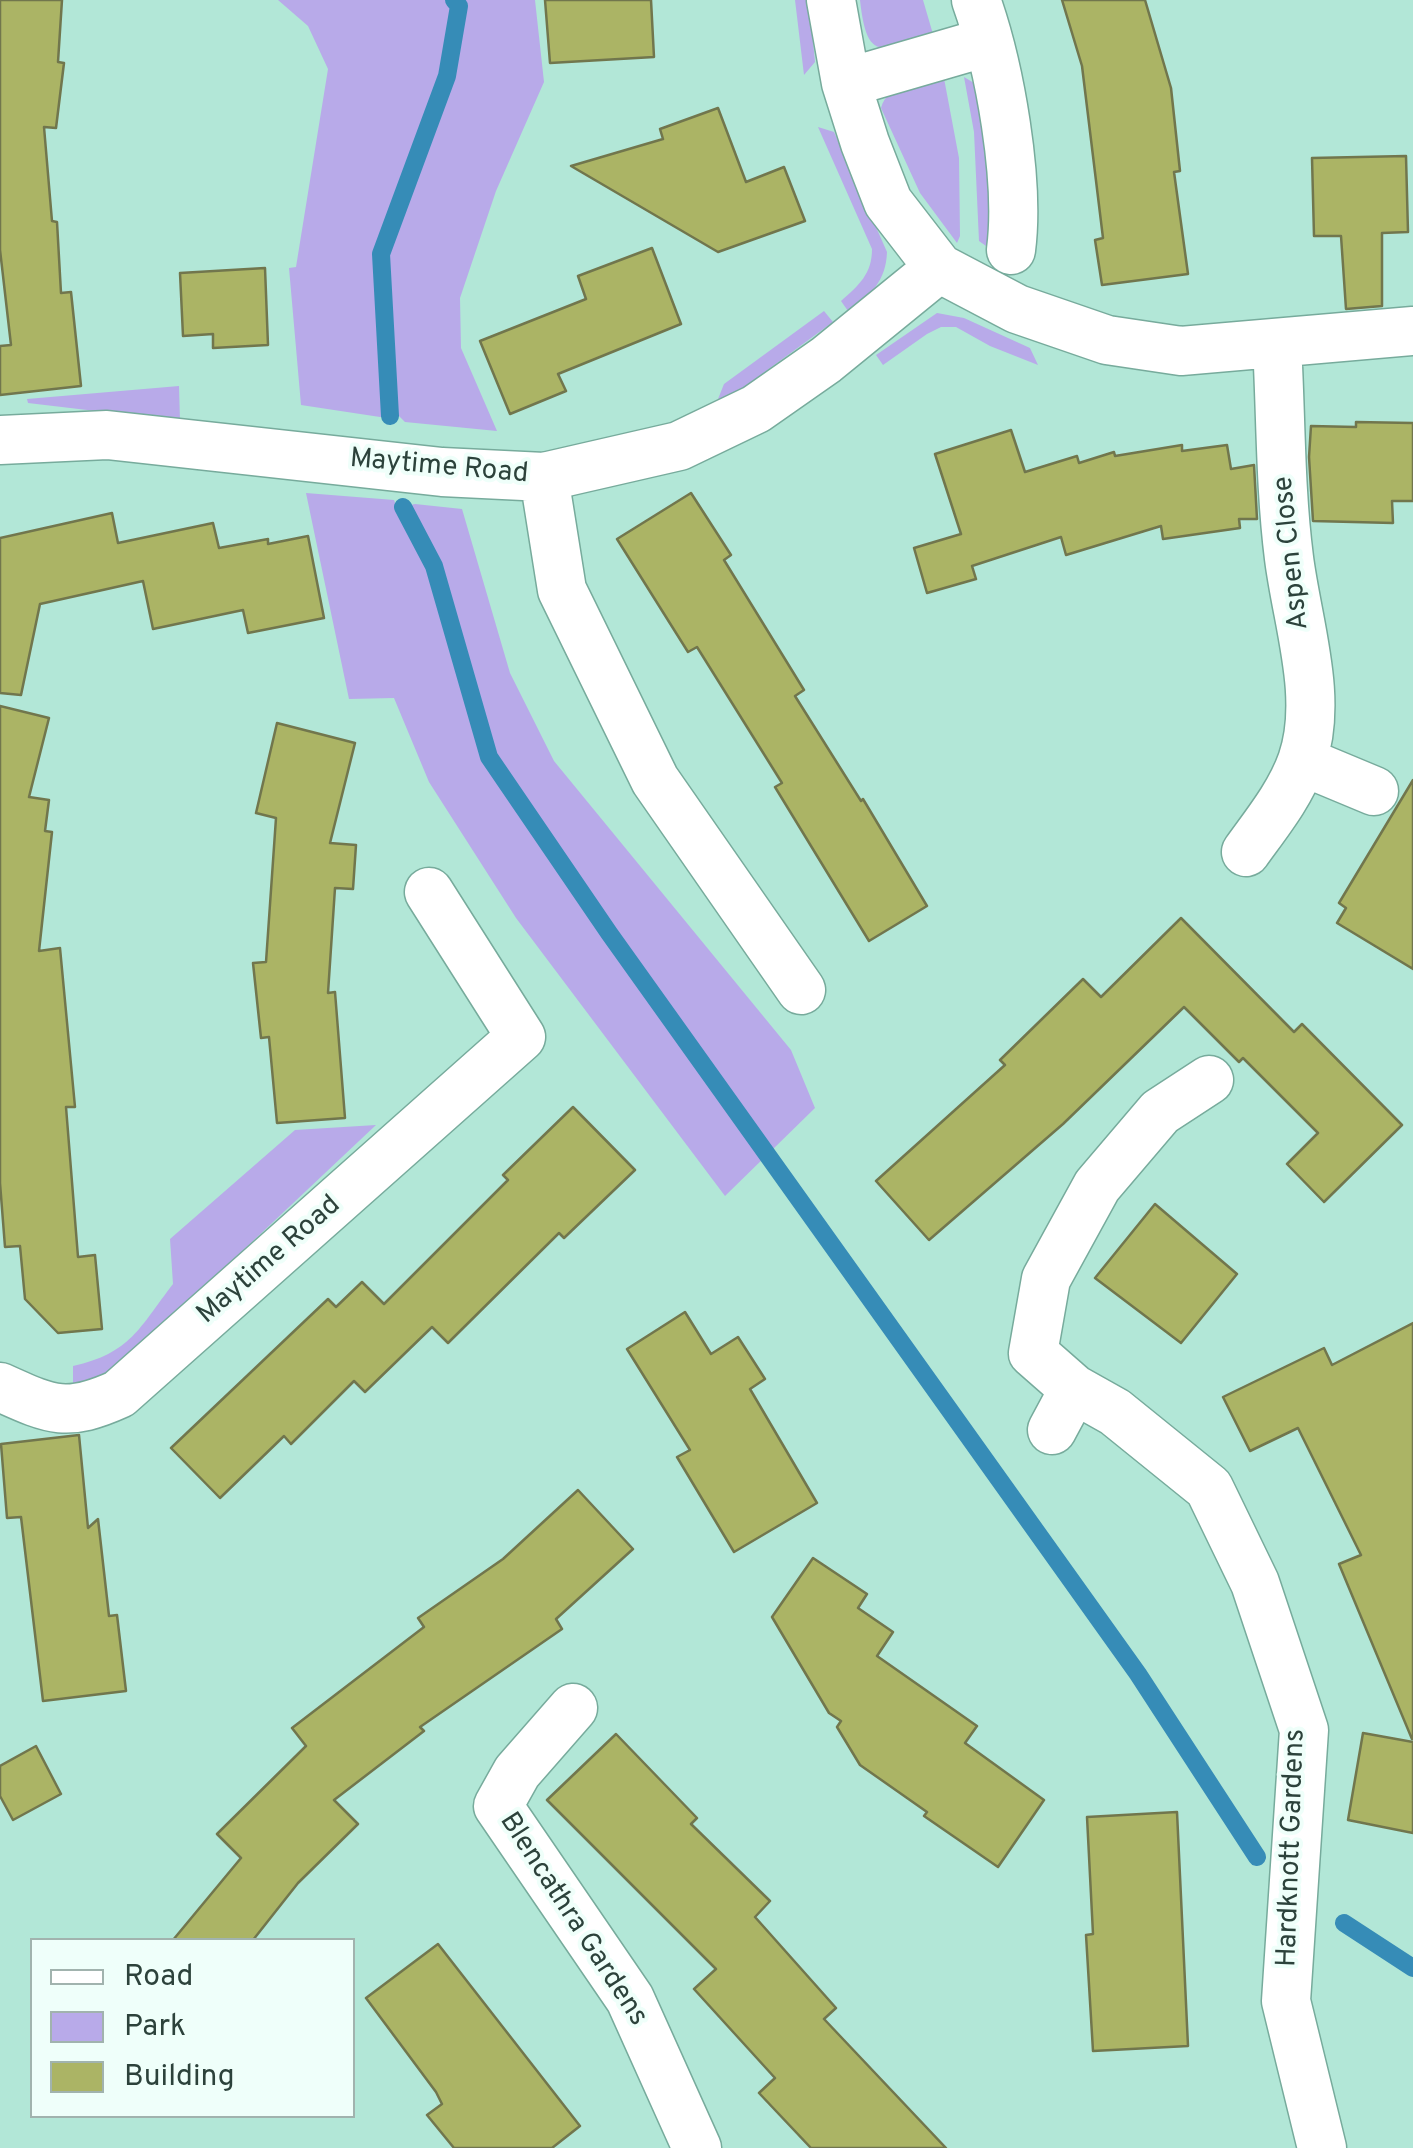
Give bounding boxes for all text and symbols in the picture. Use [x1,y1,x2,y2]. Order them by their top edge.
street label: Maytime Road [348,443,530,493]
street label: Aspen Close [1268,474,1318,632]
street label: Maytime Road [191,1190,349,1332]
street label: Hardknott Gardens [1272,1728,1314,1968]
street label: Blencathra Gardens [490,1807,654,2033]
legend [30,1938,355,2118]
text: Road [124,1959,193,1996]
text: Park [124,2009,186,2046]
text: Building [124,2059,235,2096]

